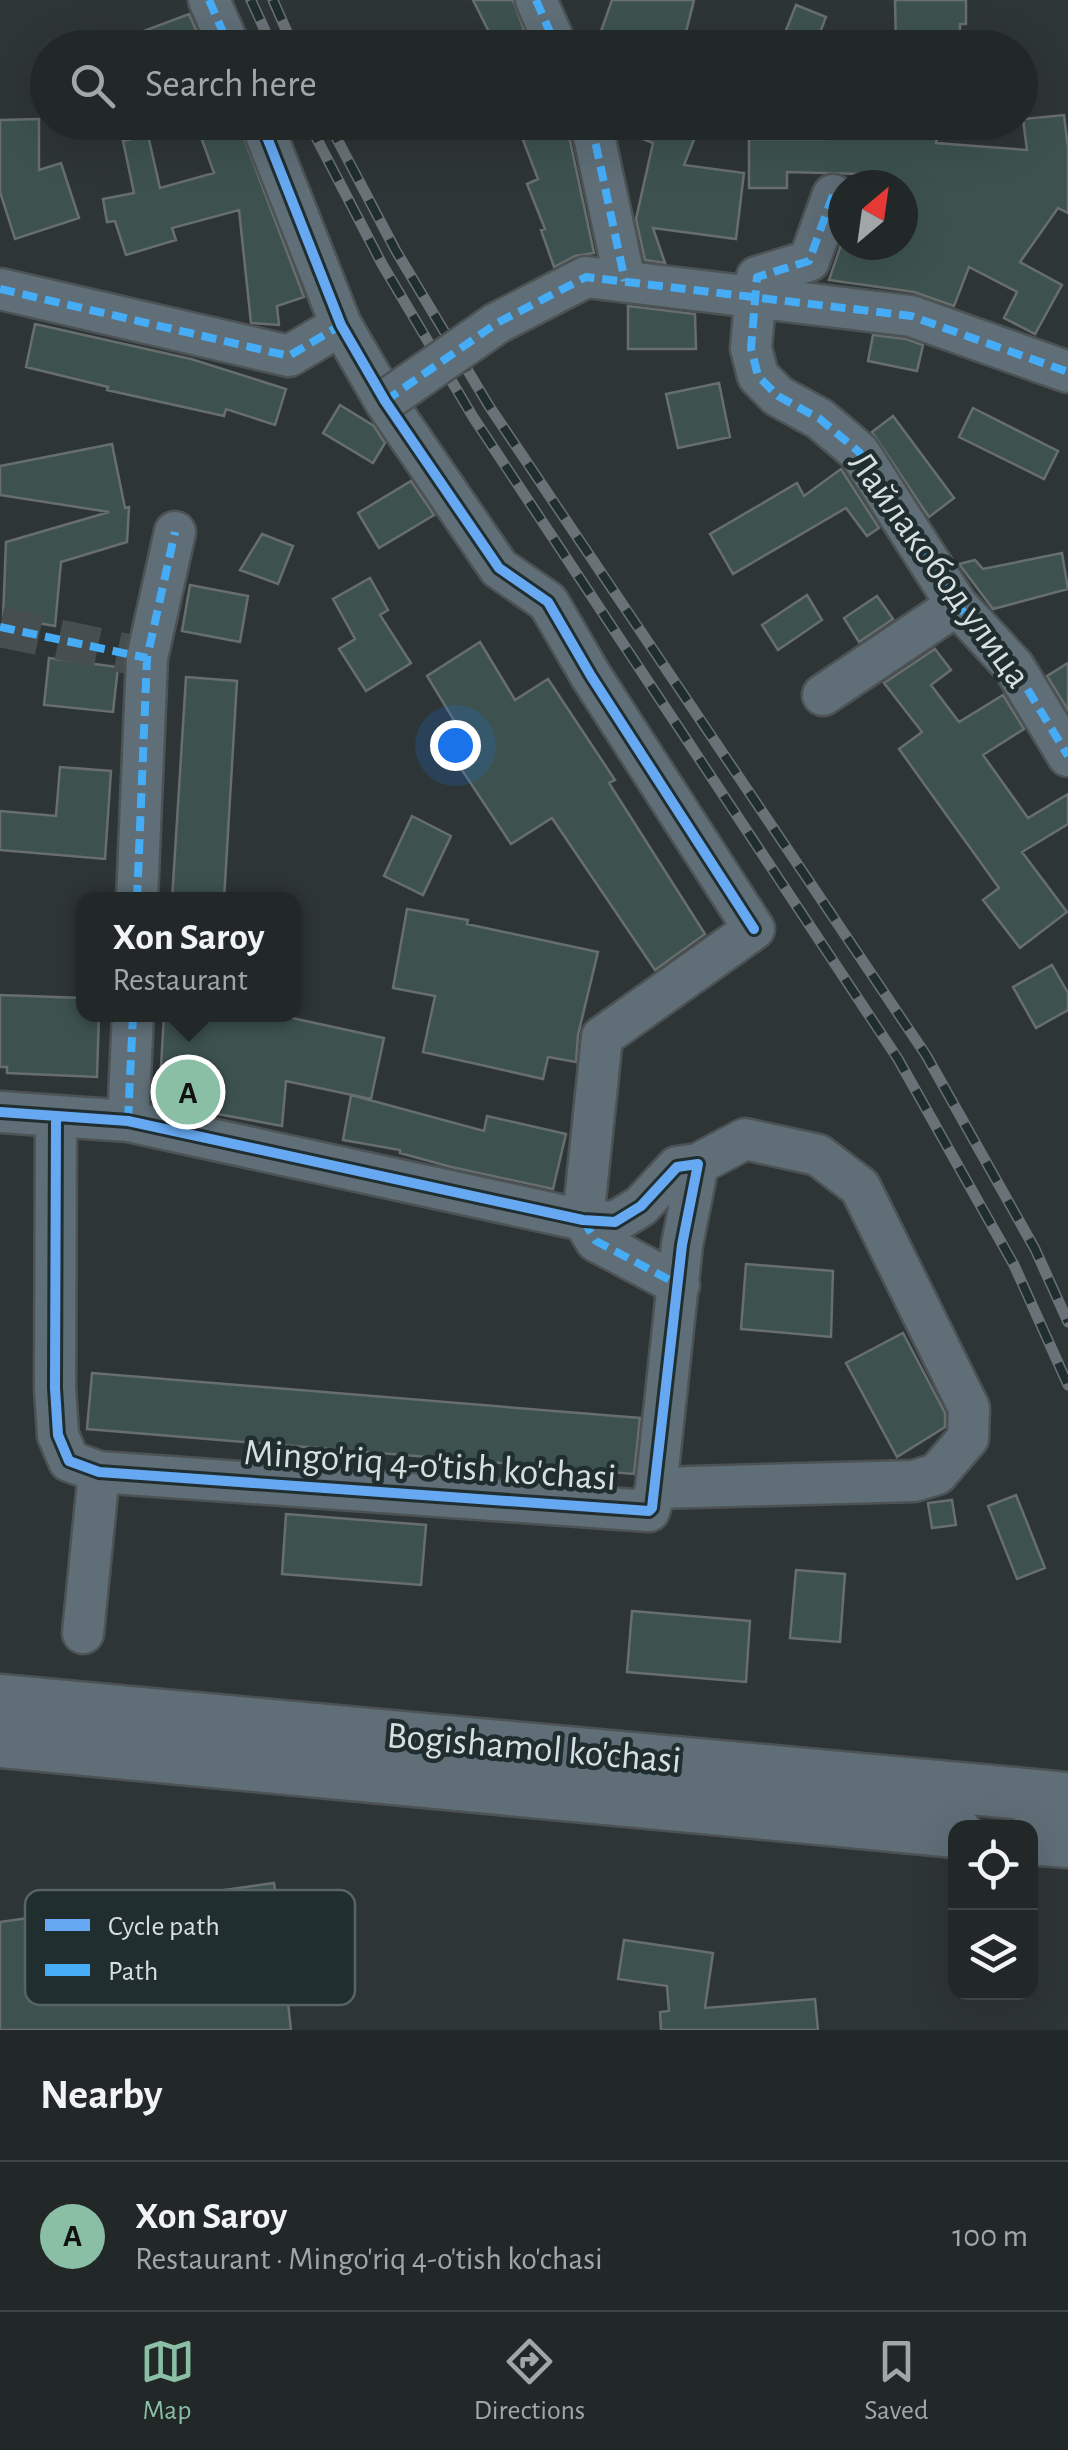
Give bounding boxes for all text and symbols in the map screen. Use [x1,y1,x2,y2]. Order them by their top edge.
search box [30,30,1038,140]
icon: search [65,58,120,113]
text: Search here [145,66,317,104]
north arrow [828,170,918,260]
street label: Лайлакобод улица [841,445,1037,695]
your location [430,720,481,771]
popup [76,892,301,1022]
text: Xon Saroy [112,919,265,957]
text: Restaurant [112,964,248,996]
pin: A [156,1054,220,1130]
street label: Mingo'riq 4-o'tish ko'chasi [242,1434,618,1498]
street label: Bogishamol ko'chasi [385,1717,683,1781]
map controls [948,1820,1038,2000]
button: locate [948,1820,1038,1910]
legend [25,1890,355,2005]
button: layers [948,1910,1038,2000]
text: Cycle path [108,1913,220,1941]
text: Path [108,1958,158,1986]
text: Nearby [40,2074,163,2116]
text: Xon Saroy [135,2198,287,2236]
text: A [63,2220,82,2252]
text: 100 m [952,2220,1028,2252]
text: Restaurant · Mingo'riq 4-o'tish ko'chasi [135,2243,603,2275]
tab: Map [140,2334,195,2428]
tab: Directions [474,2334,585,2428]
tab: Saved [864,2334,928,2428]

